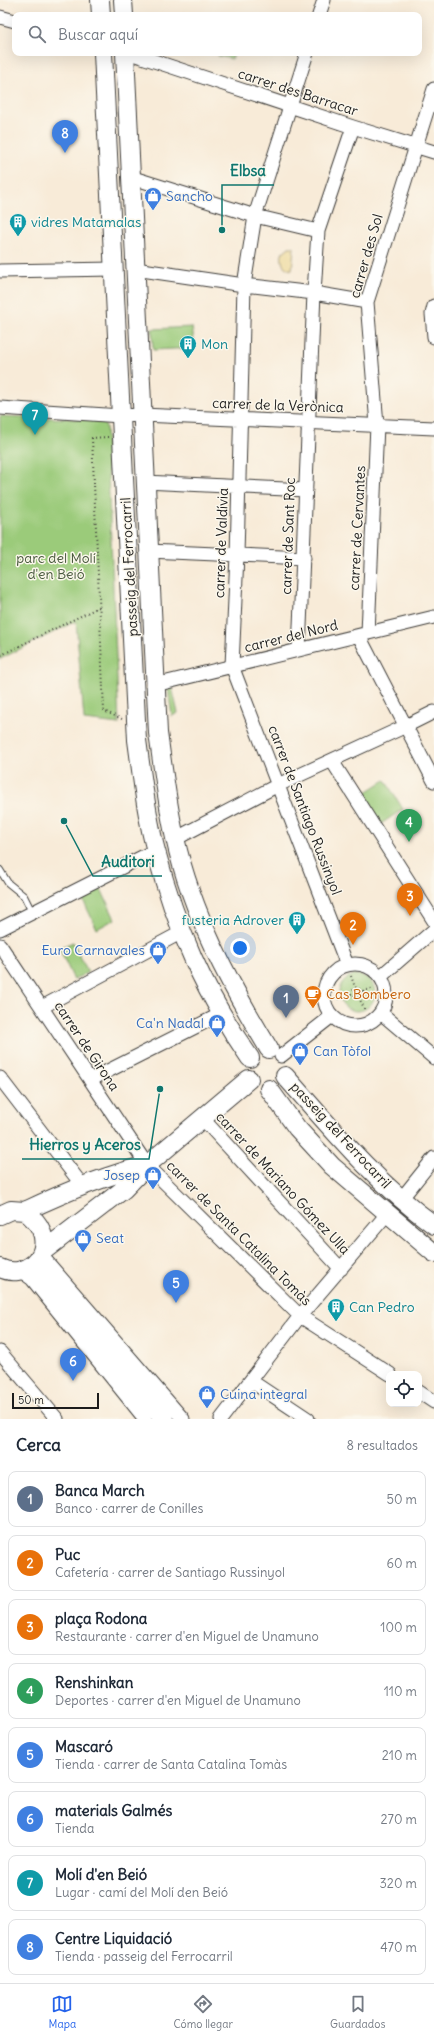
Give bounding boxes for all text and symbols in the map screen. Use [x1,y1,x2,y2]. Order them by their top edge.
search box [12,12,422,56]
icon: search [26,23,48,45]
text: Buscar aquí [58,25,138,44]
street label: carrer des Barracar [236,64,361,120]
pin: 8 [52,120,78,153]
callout: Elbsa [222,158,274,185]
text: Elbsa [230,161,266,180]
shop icon: Sancho [143,186,163,211]
place label: Sancho [166,187,213,205]
building icon: vidres Matamalas [8,212,28,237]
street label: carrer des Sol [345,212,387,300]
place label: vidres Matamalas [31,213,141,231]
building icon: Mon [178,334,198,359]
place label: Mon [201,335,228,353]
street label: carrer de la Verònica [212,394,344,416]
pin: 7 [22,402,48,435]
street label: carrer de Cervantes [345,465,369,591]
street label: carrer de Sant Roc [277,477,299,595]
street label: carrer de Valdívia [210,488,232,598]
street label: passeig del Ferrocarril [116,497,142,637]
park label: parc del Molí d'en Beió [16,549,96,583]
street label: carrer del Nord [242,616,340,656]
street label: carrer de Santiago Russinyol [264,723,346,897]
pin: 4 [396,809,422,842]
callout: Auditori [93,849,162,876]
text: Auditori [101,852,155,871]
pin: 3 [397,883,423,916]
building icon: fusteria Adrover [287,910,307,935]
place label: fusteria Adrover [182,911,284,929]
pin: 2 [340,912,366,945]
your location [230,938,250,958]
shop icon: Euro Carnavales [148,940,168,965]
place label: Euro Carnavales [41,941,145,959]
cafe icon: Cas Bombero [303,984,323,1009]
pin: 1 [273,985,299,1018]
place label: Cas Bombero [326,985,411,1003]
street label: carrer de Girona [50,998,124,1094]
shop icon: Ca'n Nadal [207,1013,227,1038]
place label: Ca'n Nadal [136,1014,204,1032]
shop icon: Can Tòfol [290,1041,310,1066]
place label: Can Tòfol [313,1042,371,1060]
street label: passeig del Ferrocarril [287,1078,395,1192]
street label: carrer de Mariano Gómez Ulla [212,1108,354,1258]
callout: Hierros y Aceros [22,1132,149,1159]
text: Hierros y Aceros [29,1135,141,1155]
street label: carrer de Santa Catalina Tomàs [163,1157,315,1309]
shop icon: Josep [143,1165,163,1190]
place label: Josep [103,1166,140,1184]
shop icon: Seat [73,1228,93,1253]
place label: Seat [96,1229,124,1247]
pin: 5 [163,1270,189,1303]
building icon: Can Pedro [326,1297,346,1322]
place label: Can Pedro [349,1298,415,1316]
pin: 6 [60,1348,86,1381]
map controls [386,1371,422,1407]
button: locate [386,1371,422,1407]
shop icon: Cuina integral [197,1384,217,1409]
place label: Cuina integral [220,1385,307,1403]
scale bar [12,1391,99,1410]
text: 50 m [18,1393,44,1407]
text: Cerca [16,1434,61,1456]
text: 8 resultados [346,1437,418,1454]
text: Banca March [55,1481,145,1500]
text: 1 [27,1491,33,1508]
text: 50 m [386,1491,417,1508]
text: Banco · carrer de Conilles [55,1500,204,1517]
text: Puc [55,1545,80,1564]
text: 2 [26,1555,34,1572]
text: 60 m [386,1555,417,1572]
text: Cafetería · carrer de Santiago Russinyol [55,1564,285,1581]
text: plaça Rodona [55,1609,147,1628]
text: 3 [26,1619,34,1636]
text: 100 m [380,1619,417,1636]
text: Restaurante · carrer d'en Miguel de Unamuno [55,1628,319,1645]
text: Renshinkan [55,1673,133,1692]
text: 4 [26,1683,34,1700]
text: 110 m [384,1683,417,1700]
text: Deportes · carrer d'en Miguel de Unamuno [55,1692,301,1709]
text: Mascaró [55,1737,113,1756]
text: 5 [26,1747,34,1764]
text: 210 m [382,1747,417,1764]
text: Tienda · carrer de Santa Catalina Tomàs [55,1756,287,1773]
text: materials Galmés [55,1801,172,1820]
text: 6 [26,1811,34,1828]
text: 270 m [380,1811,417,1828]
text: Tienda [55,1820,94,1837]
text: Molí d'en Beió [55,1865,147,1884]
text: 7 [27,1875,33,1892]
text: 320 m [379,1875,417,1892]
text: Lugar · camí del Molí den Beió [55,1884,228,1901]
text: Centre Liquidació [55,1929,172,1948]
text: 8 [26,1939,34,1956]
text: 470 m [380,1939,417,1956]
text: Tienda · passeig del Ferrocarril [55,1948,233,1965]
tab: Mapa [49,1993,76,2031]
tab: Cómo llegar [173,1993,233,2031]
tab: Guardados [330,1993,385,2031]

